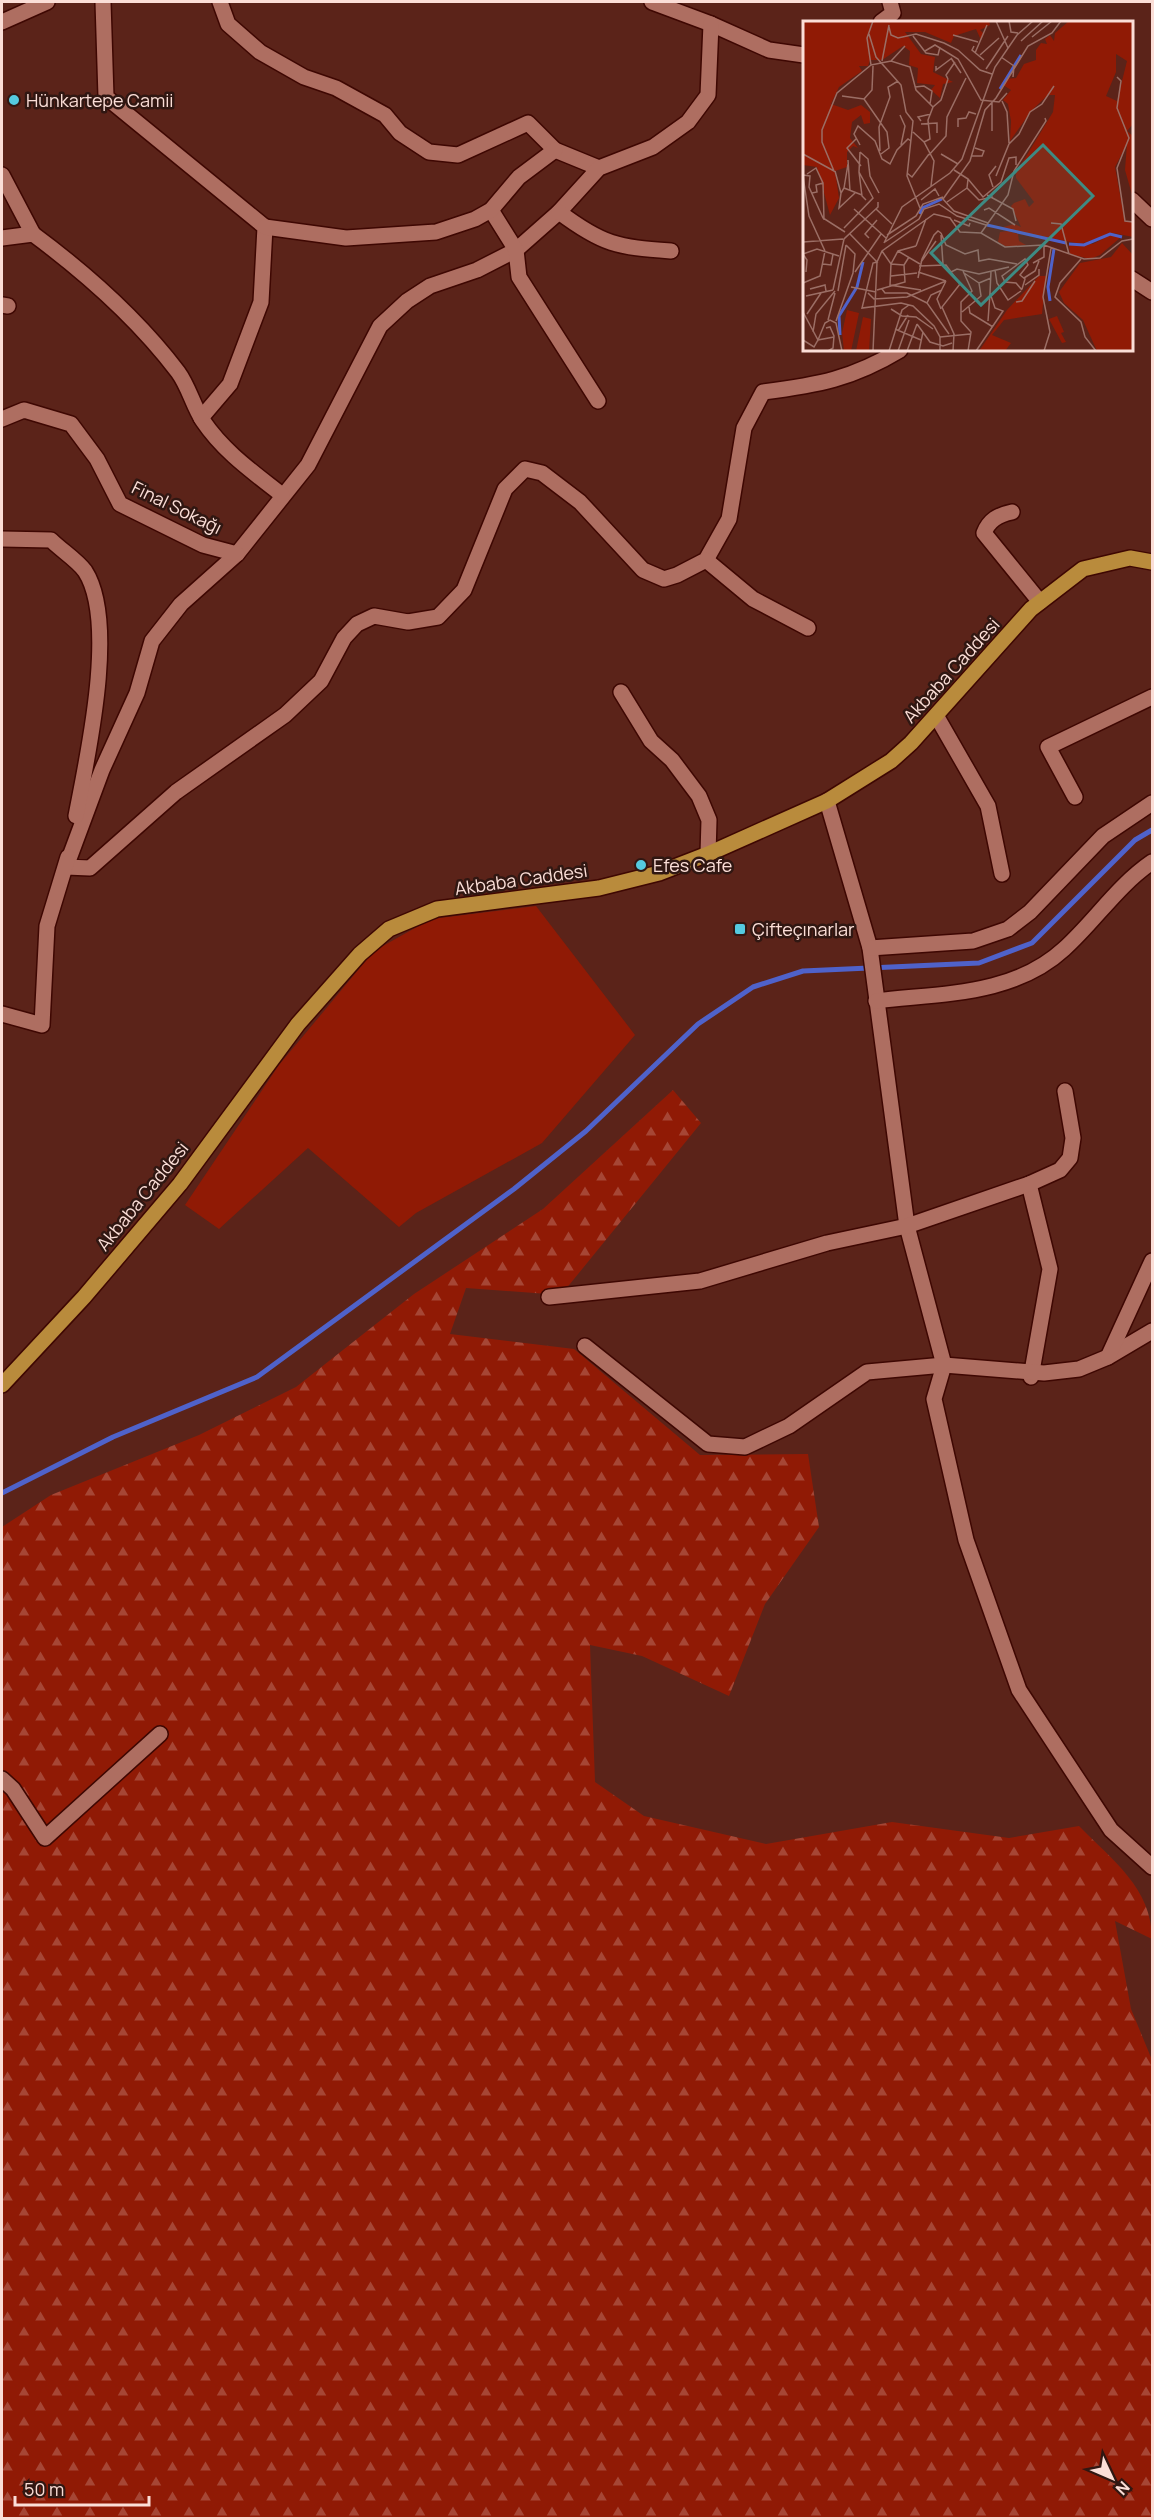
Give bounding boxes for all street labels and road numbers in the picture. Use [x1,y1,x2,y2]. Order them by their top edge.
street label: Final Sokağı [128,475,226,539]
street label: Akbaba Caddesi [897,612,1005,728]
street label: Akbaba Caddesi [453,858,589,900]
street label: Akbaba Caddesi [91,1137,193,1255]

